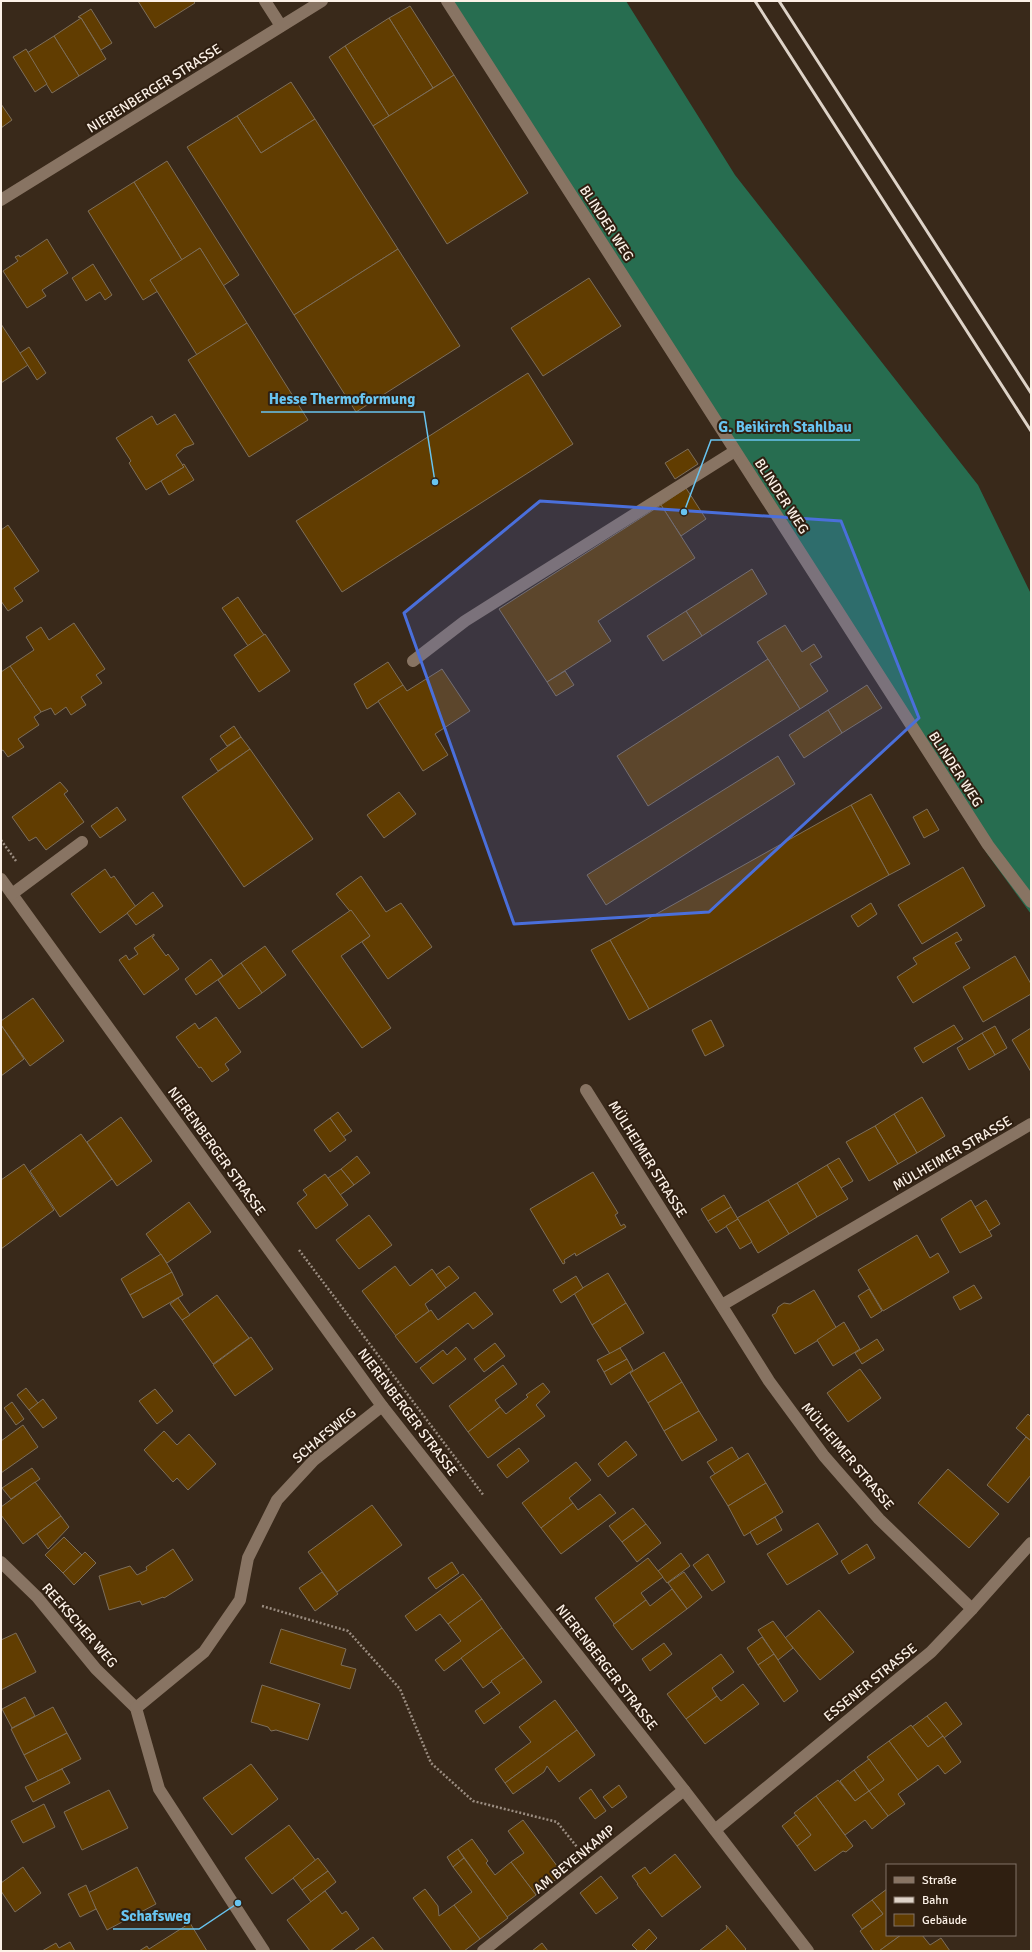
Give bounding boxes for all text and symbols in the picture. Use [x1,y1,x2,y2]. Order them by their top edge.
street label: NIERENBERGER STRASSE [84,40,225,137]
street label: BLINDER WEG [576,182,637,264]
callout: Hesse Thermoformung [261,385,424,412]
text: Hesse Thermoformung [269,390,415,408]
callout: G. Beikirch Stahlbau [711,413,860,440]
text: G. Beikirch Stahlbau [718,418,852,436]
street label: BLINDER WEG [751,455,812,537]
street label: BLINDER WEG [925,728,986,810]
street label: NIERENBERGER STRASSE [164,1084,269,1219]
street label: MÜLHEIMER STRASSE [605,1098,691,1221]
street label: MÜLHEIMER STRASSE [890,1112,1015,1194]
street label: NIERENBERGER STRASSE [354,1345,461,1479]
street label: MÜLHEIMER STRASSE [798,1399,897,1513]
street label: SCHAFSWEG [289,1404,360,1467]
street label: REEKSCHER WEG [38,1580,121,1671]
street label: NIERENBERGER STRASSE [552,1601,661,1734]
street label: ESSENER STRASSE [820,1640,920,1725]
street label: AM BEYENKAMP [530,1821,619,1897]
legend [886,1864,1016,1936]
text: Straße [922,1873,957,1888]
text: Bahn [922,1893,948,1908]
callout: Schafsweg [113,1902,199,1929]
text: Schafsweg [121,1907,191,1925]
text: Gebäude [922,1913,967,1928]

